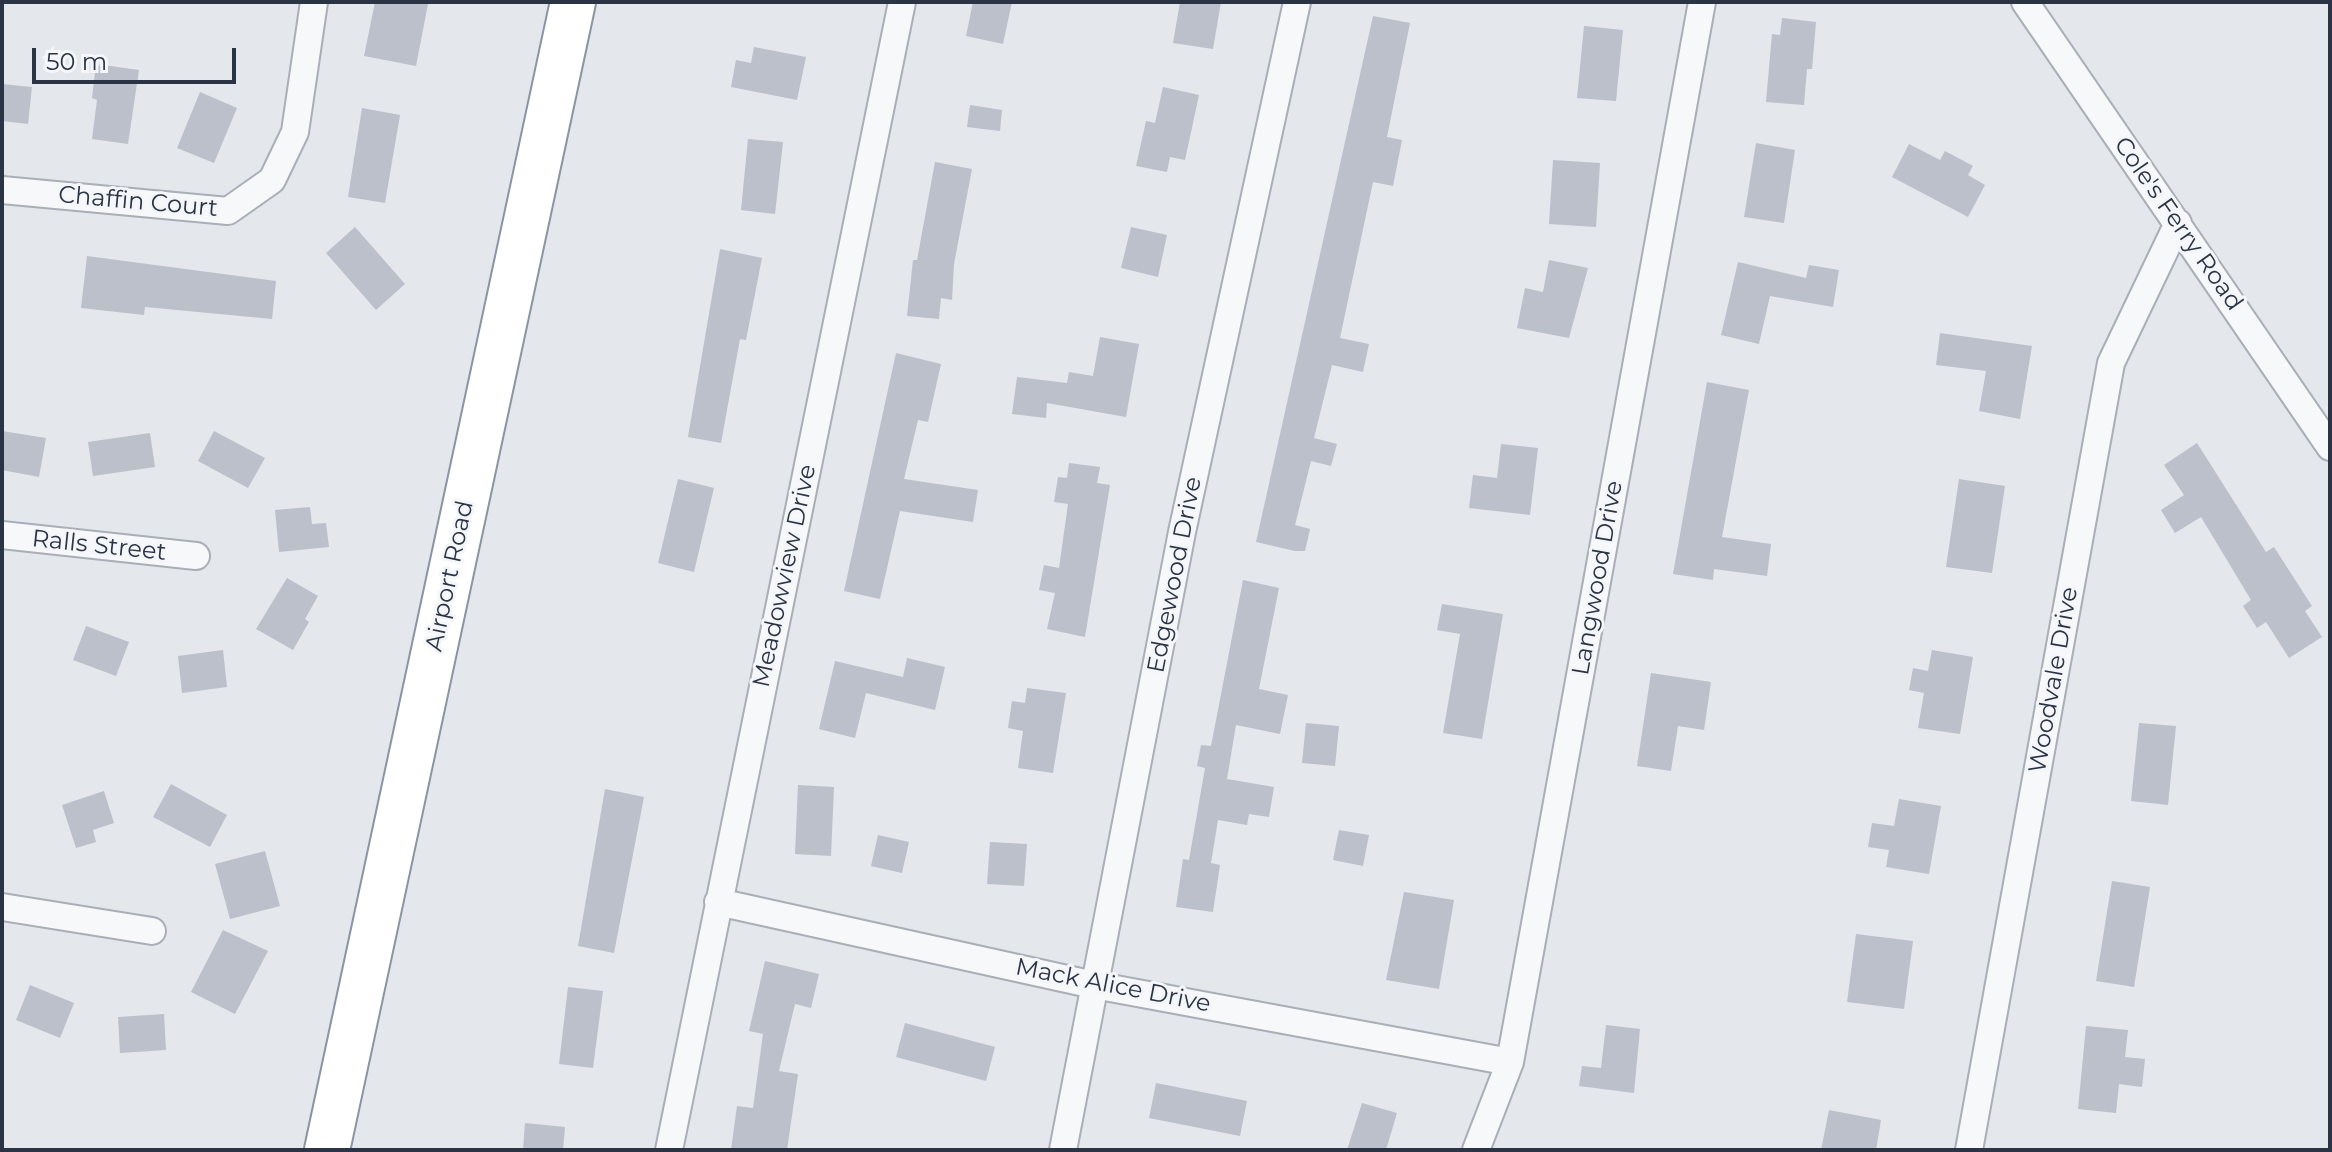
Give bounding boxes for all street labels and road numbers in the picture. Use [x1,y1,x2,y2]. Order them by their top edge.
street label: Cole's Ferry Road [2107,132,2249,316]
street label: Chaffin Court [57,181,219,223]
street label: Meadowview Drive [747,462,823,690]
street label: Edgewood Drive [1142,475,1208,675]
street label: Langwood Drive [1567,478,1629,678]
street label: Airport Road [420,498,480,654]
street label: Ralls Street [30,525,168,567]
street label: Woodvale Drive [2023,585,2085,775]
street label: Mack Alice Drive [1013,953,1213,1019]

